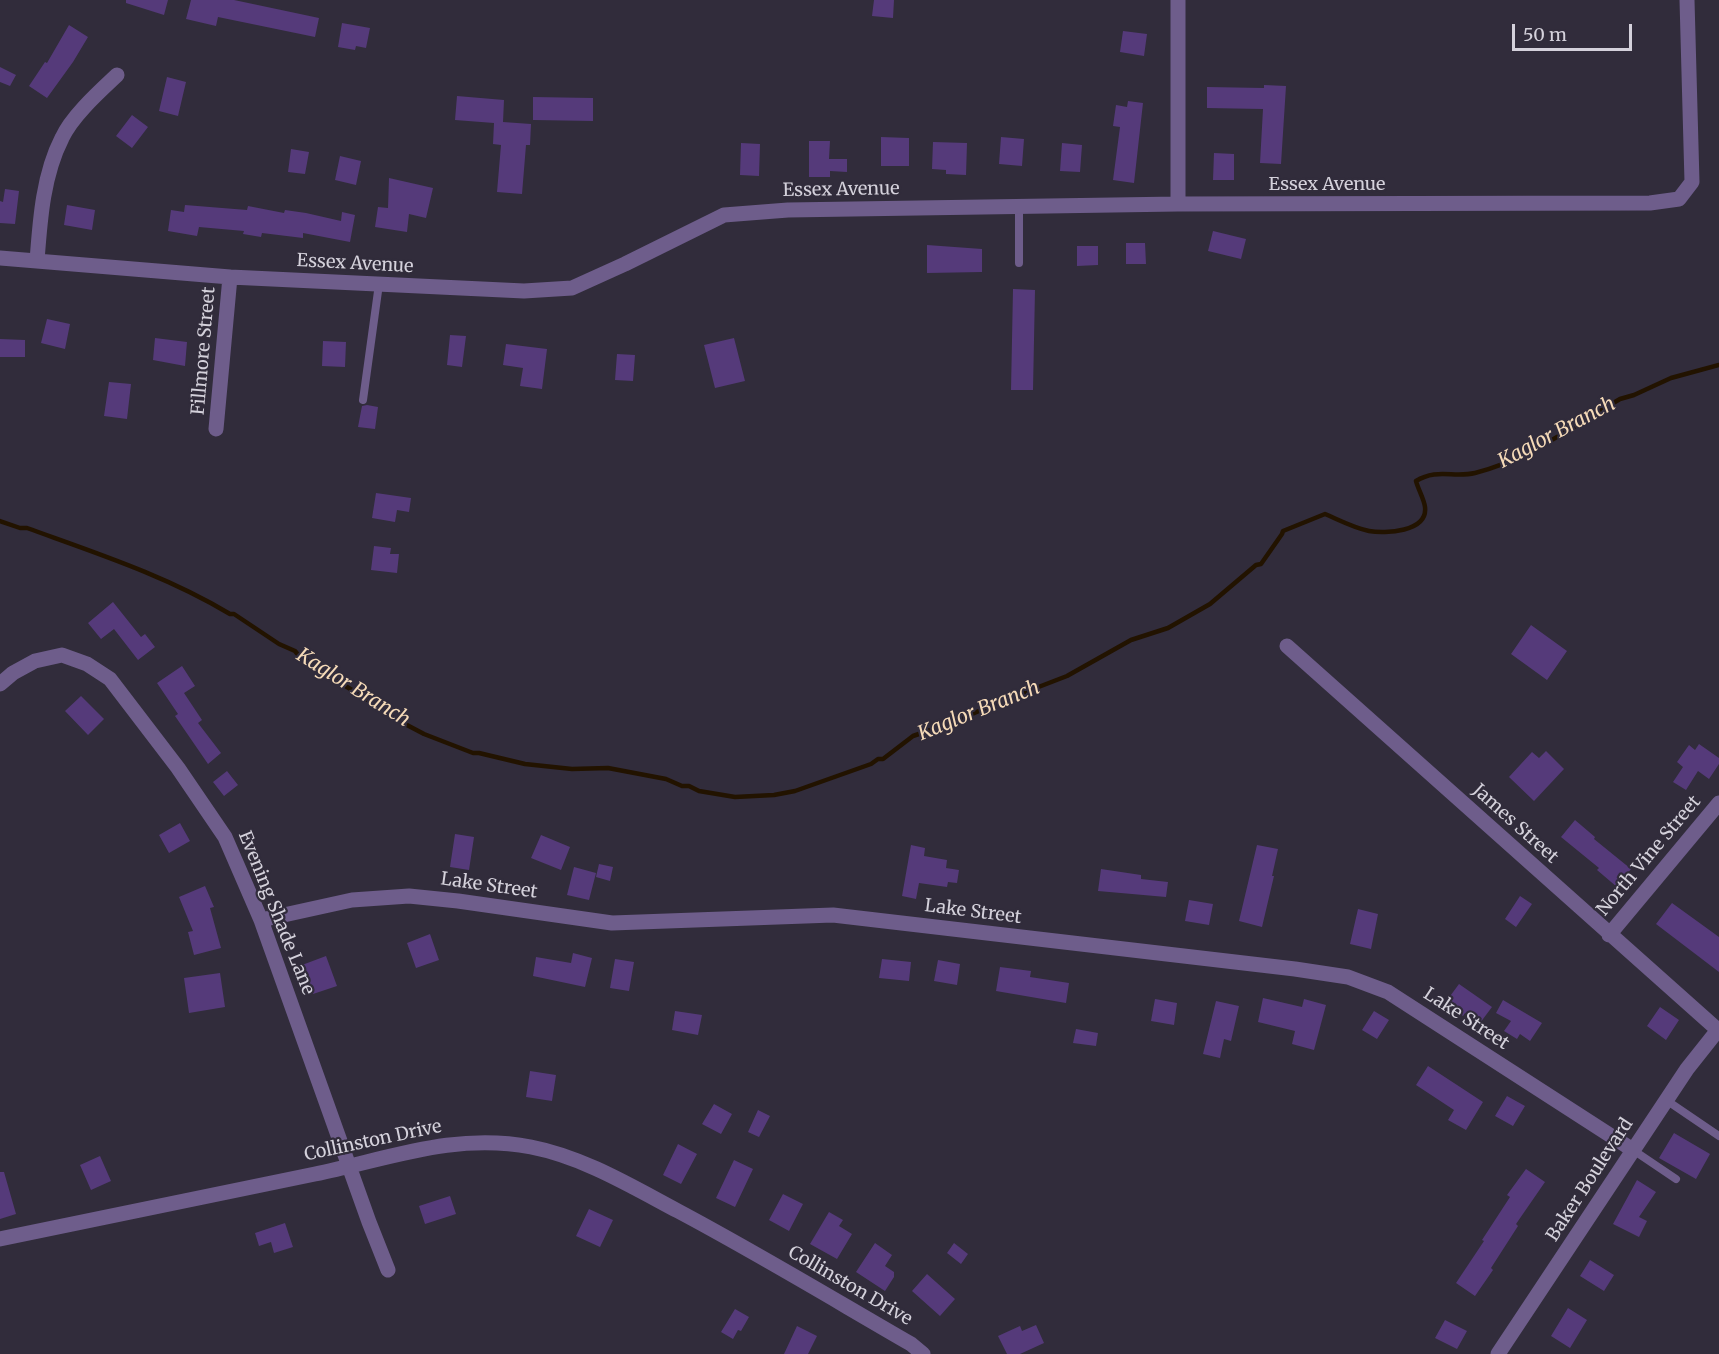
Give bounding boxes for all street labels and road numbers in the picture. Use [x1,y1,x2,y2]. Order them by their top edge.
street label: Essex Avenue [1269,174,1385,196]
street label: Essex Avenue [782,178,900,202]
street label: Essex Avenue [296,250,414,278]
street label: Fillmore Street [188,286,220,416]
street label: James Street [1468,780,1562,868]
street label: North Vine Street [1592,792,1706,920]
street label: Evening Shade Lane [233,828,319,998]
street label: Lake Street [439,869,539,903]
street label: Lake Street [923,895,1023,929]
street label: Lake Street [1419,983,1513,1055]
street label: Baker Boulevard [1542,1114,1638,1246]
street label: Collinston Drive [302,1116,444,1166]
street label: Collinston Drive [784,1242,916,1330]

